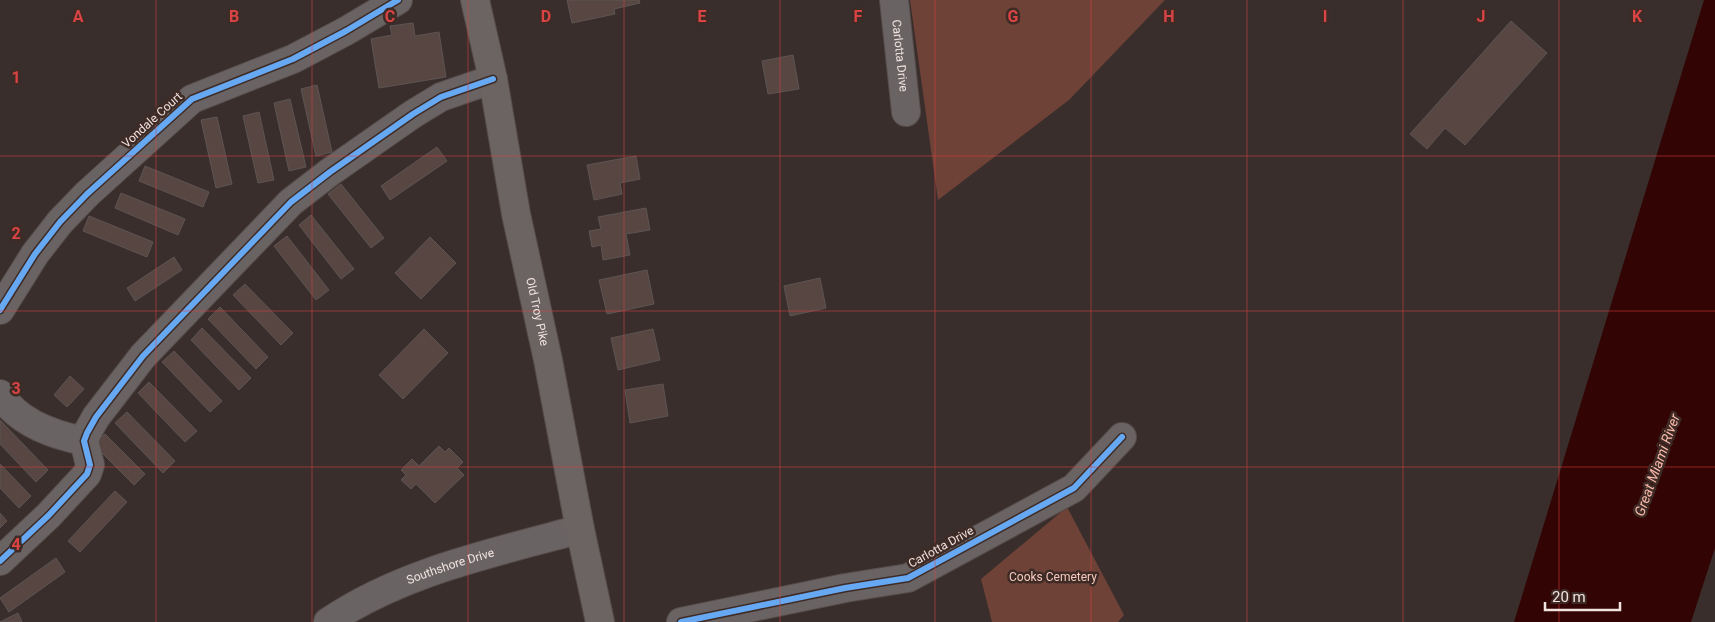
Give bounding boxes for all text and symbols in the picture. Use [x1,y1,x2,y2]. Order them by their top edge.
text: A [73,7,84,26]
text: B [229,7,239,26]
text: C [385,7,395,26]
text: D [541,7,551,26]
text: E [698,7,707,26]
text: F [854,7,863,26]
text: G [1008,7,1019,26]
text: H [1163,7,1175,26]
text: I [1323,7,1327,26]
text: J [1477,7,1485,26]
text: K [1632,7,1643,26]
street label: Carlotta Drive [889,19,911,93]
text: 1 [11,68,21,87]
street label: Vondale Court [119,89,185,151]
text: 2 [11,224,21,243]
street label: Old Troy Pike [523,276,552,347]
text: 3 [11,379,21,398]
water label: Great Miami River [1631,411,1683,518]
street label: Carlotta Drive [906,523,976,571]
text: 4 [11,535,21,554]
street label: Southshore Drive [405,546,496,587]
park label: Cooks Cemetery [1009,570,1097,584]
scale bar [1545,580,1620,612]
text: 20 m [1552,588,1586,606]

